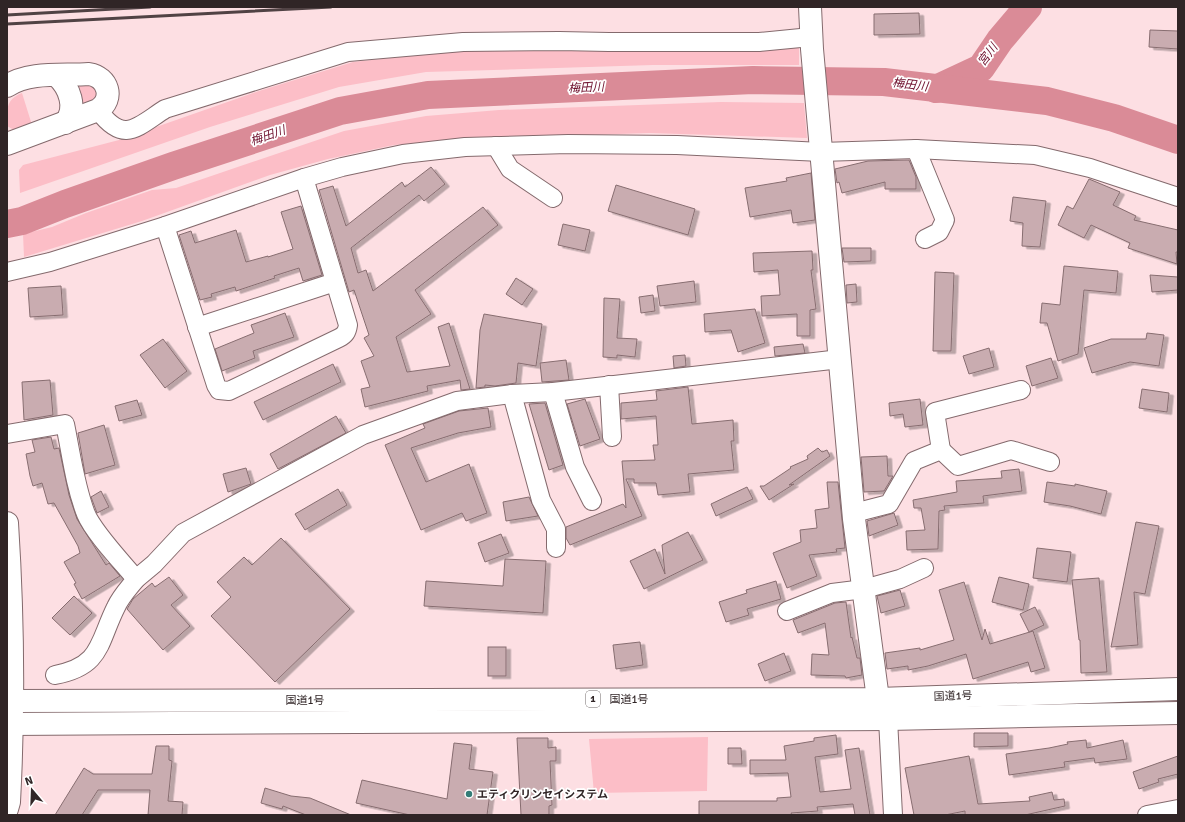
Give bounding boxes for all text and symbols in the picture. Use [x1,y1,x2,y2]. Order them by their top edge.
water label: 宮川 [975,39,1002,69]
water label: 梅田川 [891,75,931,95]
water label: 梅田川 [568,79,606,96]
water label: 梅田川 [249,122,289,149]
street label: 国道1号 [933,689,973,703]
road number: 1 [586,691,600,707]
street label: 国道1号 [610,693,648,706]
street label: 国道1号 [286,694,324,707]
north arrow [12,770,52,810]
text: N [23,774,35,788]
place label: エティクリンセイシステム [477,788,608,801]
marker: エティクリンセイシステム [464,789,474,799]

